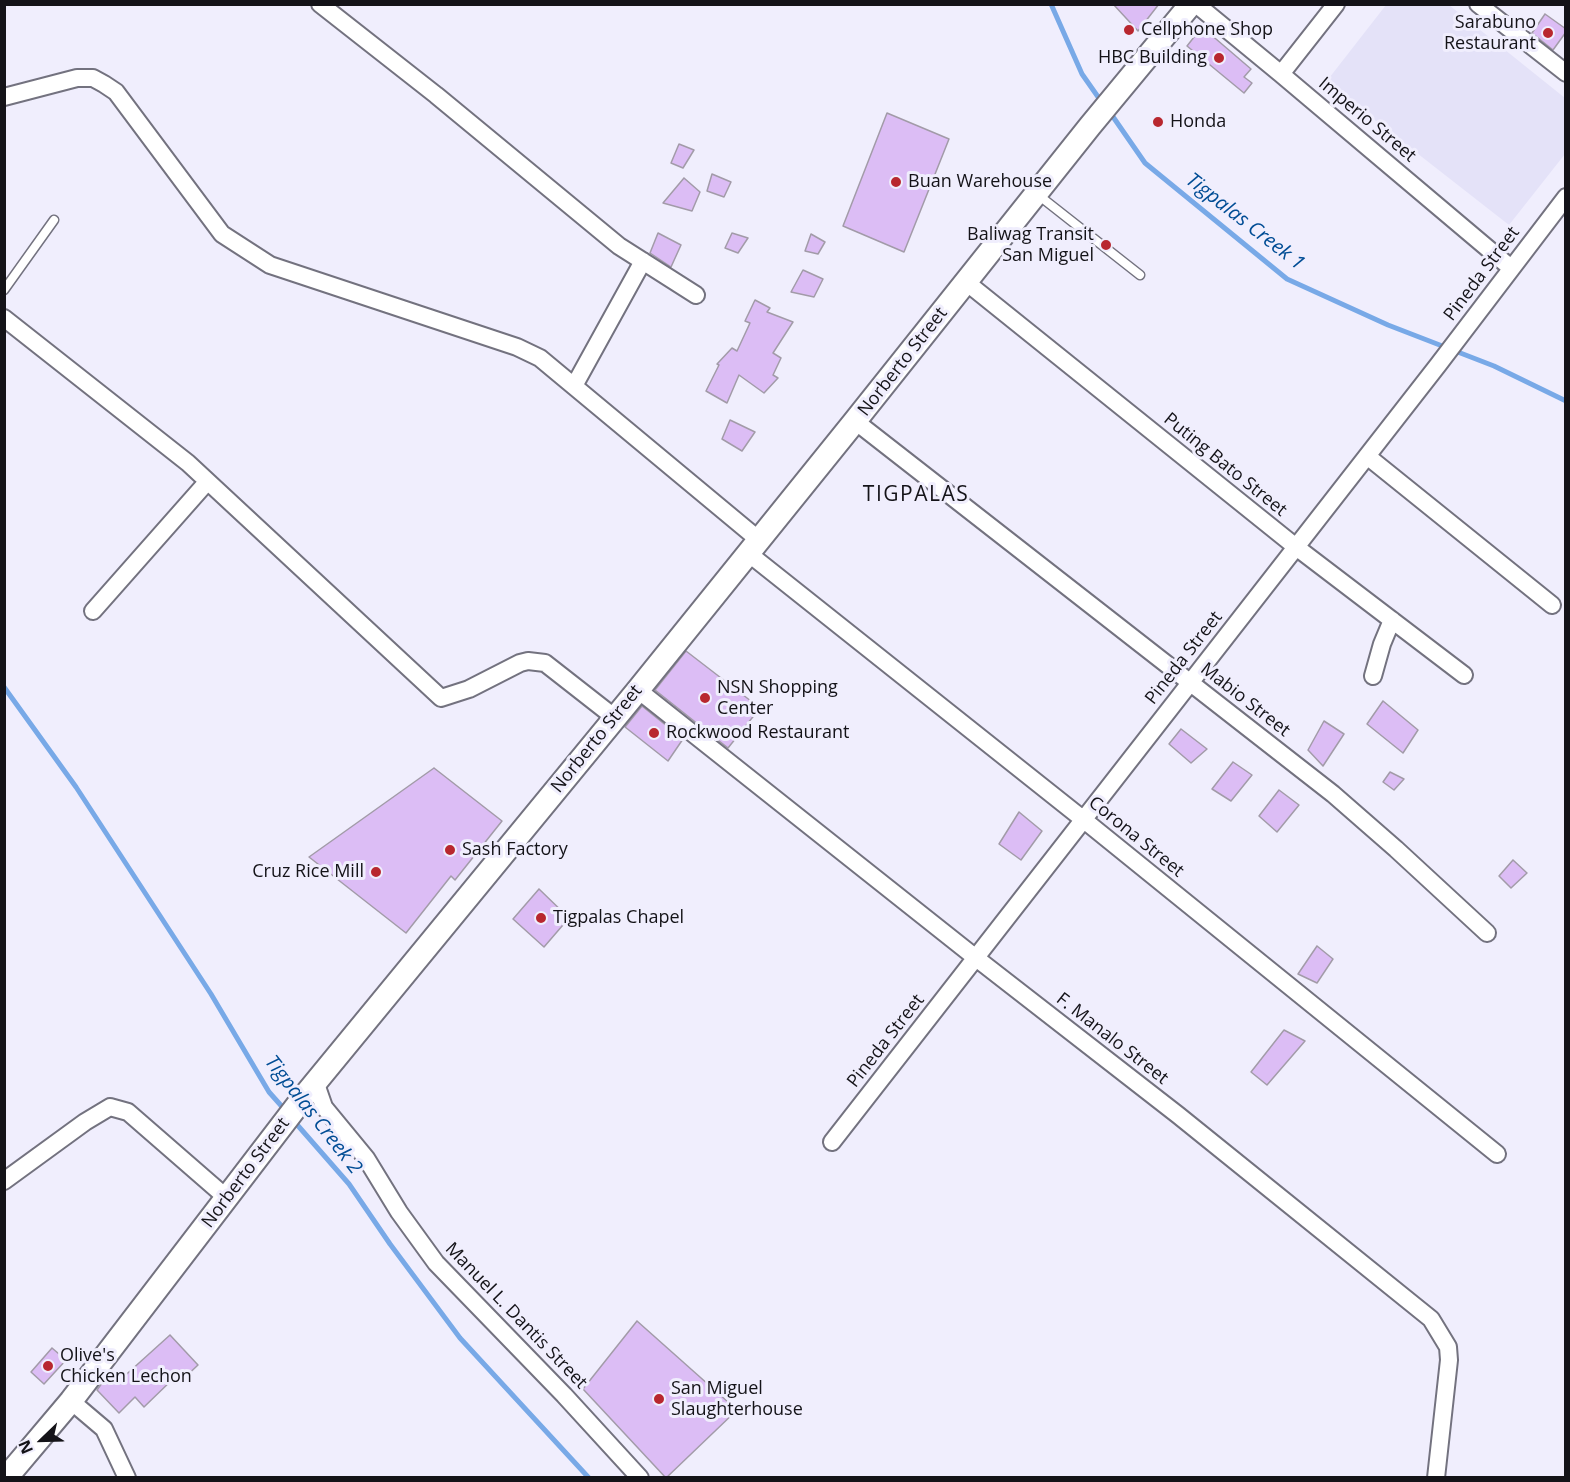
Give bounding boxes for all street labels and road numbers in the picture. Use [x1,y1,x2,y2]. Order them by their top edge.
street label: Imperio Street [1314,73,1420,167]
street label: Pineda Street [1440,223,1524,325]
street label: Norberto Street [854,303,952,421]
street label: Puting Bato Street [1159,409,1291,521]
street label: Pineda Street [1141,607,1227,709]
street label: Mabio Street [1196,658,1294,742]
street label: Norberto Street [547,681,647,797]
street label: Corona Street [1084,792,1188,882]
street label: F. Manalo Street [1052,989,1172,1089]
street label: Pineda Street [843,990,929,1092]
street label: Norberto Street [198,1114,294,1232]
street label: Manuel L. Dantis Street [441,1238,591,1394]

